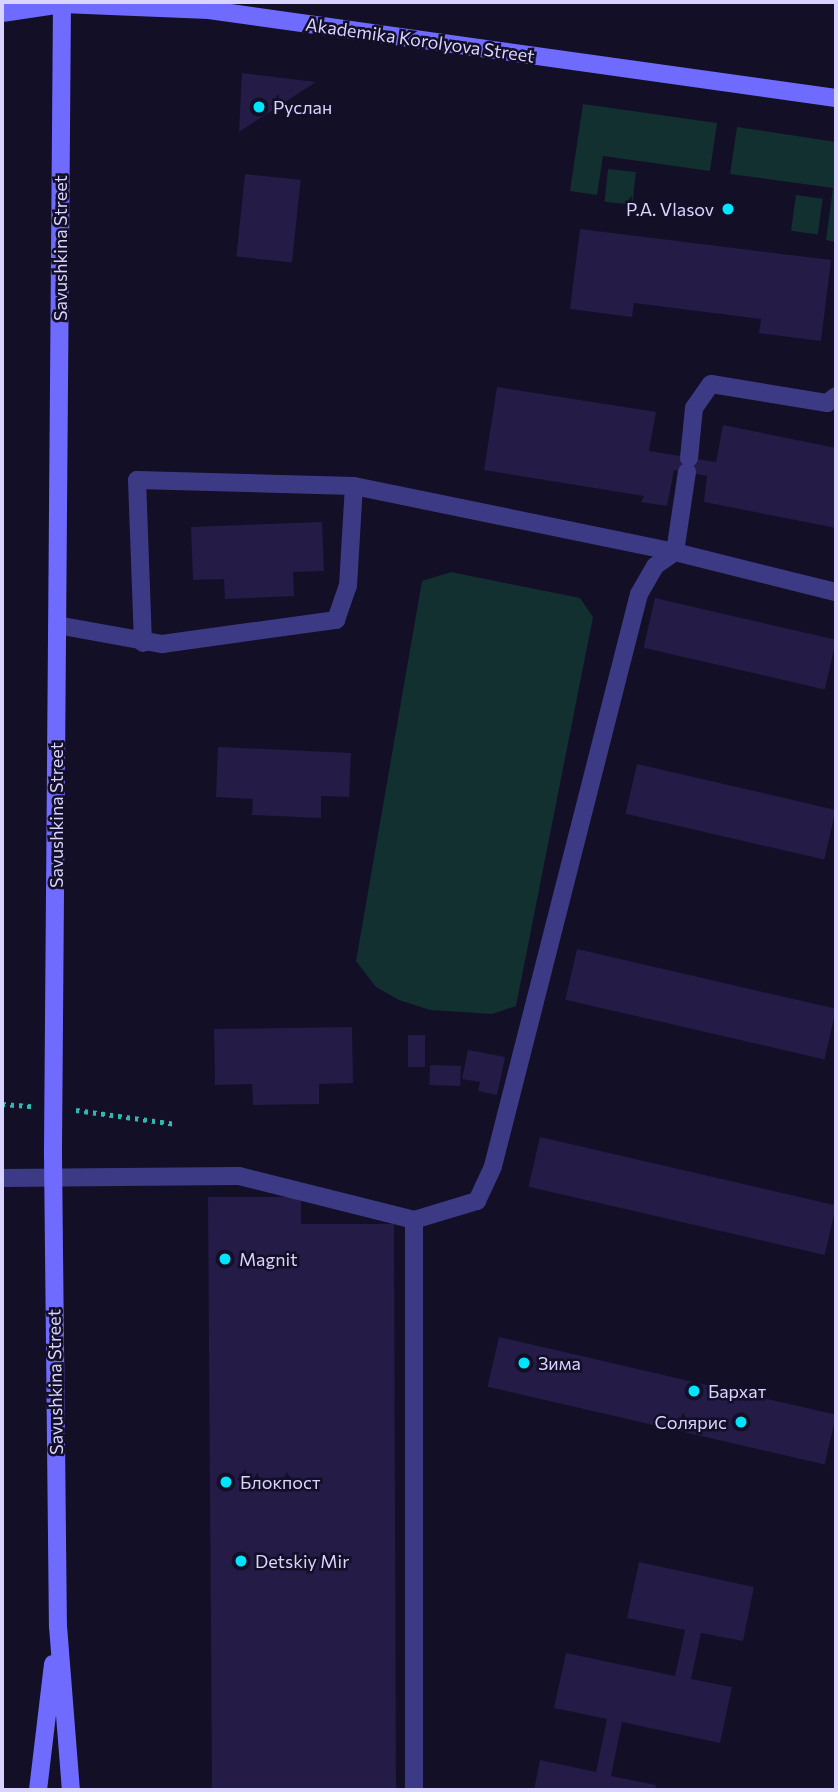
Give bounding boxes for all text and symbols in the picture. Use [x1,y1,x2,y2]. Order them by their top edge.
street label: Akademika Korolyova Street [304,13,536,67]
place label: Руслан [273,96,332,118]
marker: Руслан [251,99,267,115]
street label: Savushkina Street [49,175,71,321]
place label: P.A. Vlasov [626,198,714,220]
marker: P.A. Vlasov [720,201,736,217]
street label: Savushkina Street [45,742,67,888]
place label: Magnit [239,1248,298,1270]
marker: Magnit [217,1251,233,1267]
street label: Savushkina Street [43,1309,67,1455]
place label: Зима [538,1352,581,1374]
marker: Зима [516,1355,532,1371]
place label: Бархат [708,1380,766,1402]
marker: Бархат [686,1383,702,1399]
place label: Солярис [654,1411,727,1433]
marker: Солярис [733,1414,749,1430]
place label: Блокпост [240,1471,320,1493]
marker: Блокпост [218,1474,234,1490]
place label: Detskiy Mir [255,1550,349,1572]
marker: Detskiy Mir [233,1553,249,1569]

